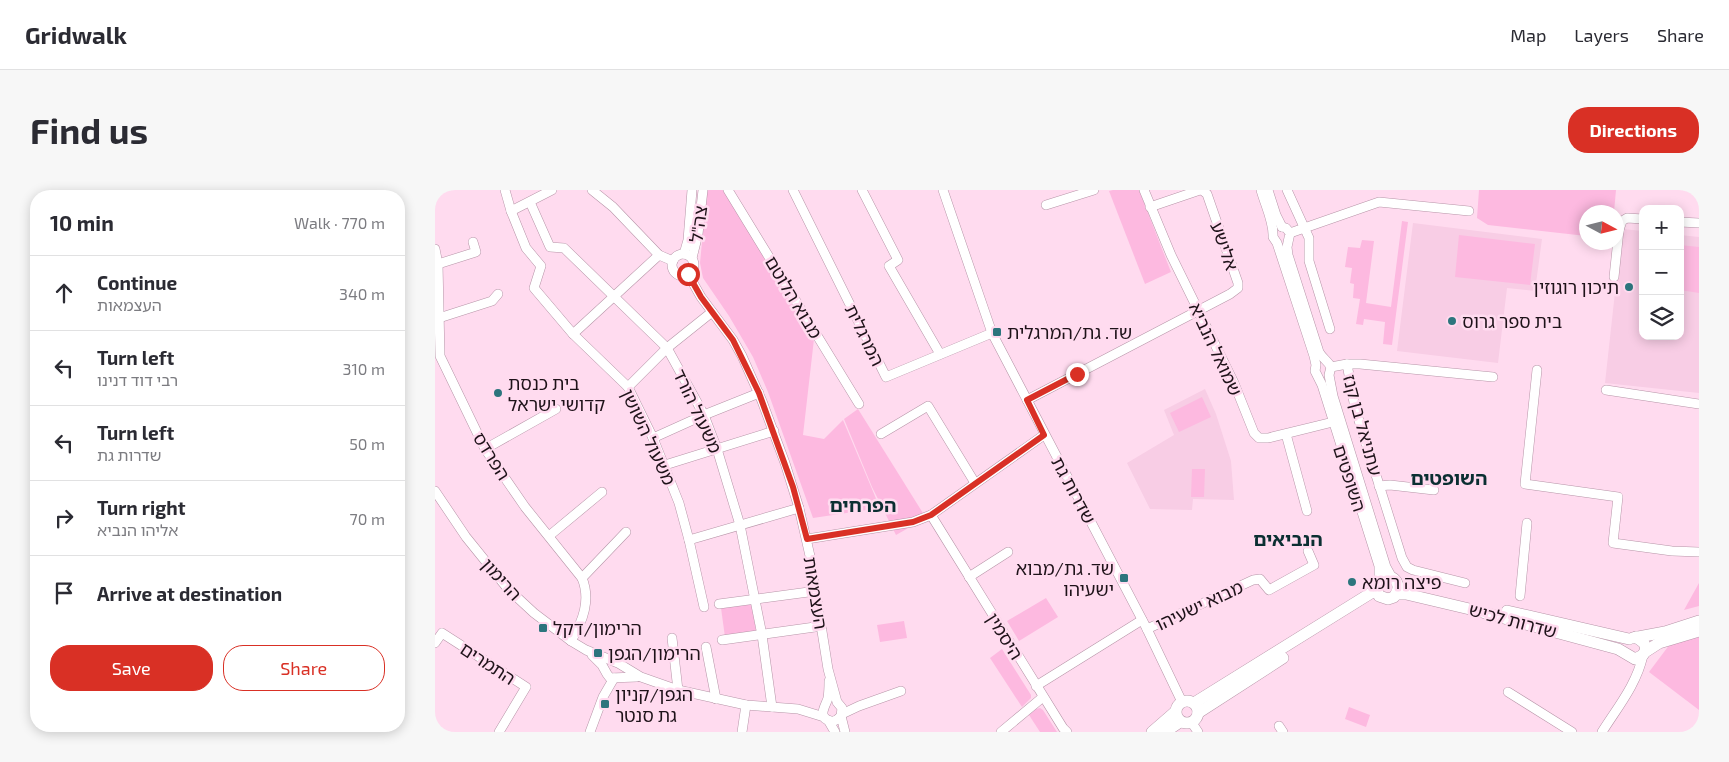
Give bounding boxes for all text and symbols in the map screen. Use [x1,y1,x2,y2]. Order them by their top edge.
text: Gridwalk [25,20,127,49]
text: Map [1510,24,1546,46]
text: Layers [1574,24,1629,46]
text: Share [1657,24,1704,46]
button: Directions [1568,107,1699,153]
text: Find us [30,109,148,151]
street label: צה"ל [685,204,711,244]
north arrow [1579,205,1624,250]
map controls [1639,205,1684,340]
button: + [1639,205,1684,250]
text: 10 min [50,210,114,235]
text: Walk · 770 m [294,213,385,232]
street label: אלישע [1206,219,1244,273]
button: − [1639,250,1684,295]
street label: מבוא הלוטם [761,252,827,342]
route start [677,263,700,286]
text: Continue [97,271,177,294]
place label: תיכון רוגוזין [1533,276,1619,298]
icon: ahead [50,279,78,307]
marker: תיכון רוגוזין [1623,281,1635,293]
text: 340 m [339,284,385,303]
text: העצמאות [97,295,162,314]
button: layers [1639,295,1684,340]
street label: שמואל הנביא [1185,299,1247,399]
street label: המרגלית [841,301,889,369]
place label: בית ספר גרוס [1462,310,1562,332]
marker: בית ספר גרוס [1446,315,1458,327]
place label: שד. גת/המרגלית [1007,321,1132,343]
marker: שד. גת/המרגלית [991,326,1003,338]
text: Turn left [97,346,174,369]
icon: left [50,354,78,382]
text: 310 m [343,359,385,378]
route end [1066,363,1089,386]
street label: משעול הורד [669,365,727,457]
text: רבי דוד דנינו [97,370,178,389]
place label: בית כנסת קדושי ישראל [508,372,605,415]
street label: עתניאל בן קנז [1339,372,1387,478]
street label: משעול השושן [617,385,681,489]
marker: בית כנסת קדושי ישראל [492,387,504,399]
text: Turn left [97,421,174,444]
street label: הפרדס [469,428,515,484]
icon: left [50,429,78,457]
text: 50 m [349,434,385,453]
street label: השופטים [1329,442,1371,514]
text: שדרות גת [97,445,161,464]
street label: שדרות גת [1047,453,1101,527]
district label: השופטים [1410,466,1488,489]
district label: הפרחים [830,493,896,516]
text: Turn right [97,496,185,519]
icon: right [50,504,78,532]
text: 70 m [350,509,385,528]
text: אליהו הנביא [97,520,178,539]
district label: הנביאים [1253,527,1323,550]
street label: הרימון [477,553,527,605]
street label: העצמאות [799,555,833,631]
place label: שד. גת/מבוא ישעיהו [1016,557,1114,600]
place label: פיצה רומא [1362,571,1442,593]
marker: שד. גת/מבוא ישעיהו [1118,572,1130,584]
street label: מבוא ישעיהו [1152,575,1246,635]
marker: פיצה רומא [1346,576,1358,588]
icon: arrive [50,579,78,607]
text: Arrive at destination [97,582,282,605]
street label: שדרות לכיש [1467,598,1559,642]
street label: היסמין [982,608,1028,664]
place label: הרימון/דקל [553,617,642,639]
marker: הרימון/דקל [537,622,549,634]
street label: התמרים [456,637,520,689]
place label: הרימון/הגפן [608,642,701,664]
button: Save [50,645,213,691]
button: Share [223,645,385,691]
marker: הרימון/הגפן [592,647,604,659]
place label: הגפן/קניון גת סנטר [615,683,693,726]
marker: הגפן/קניון גת סנטר [599,698,611,710]

